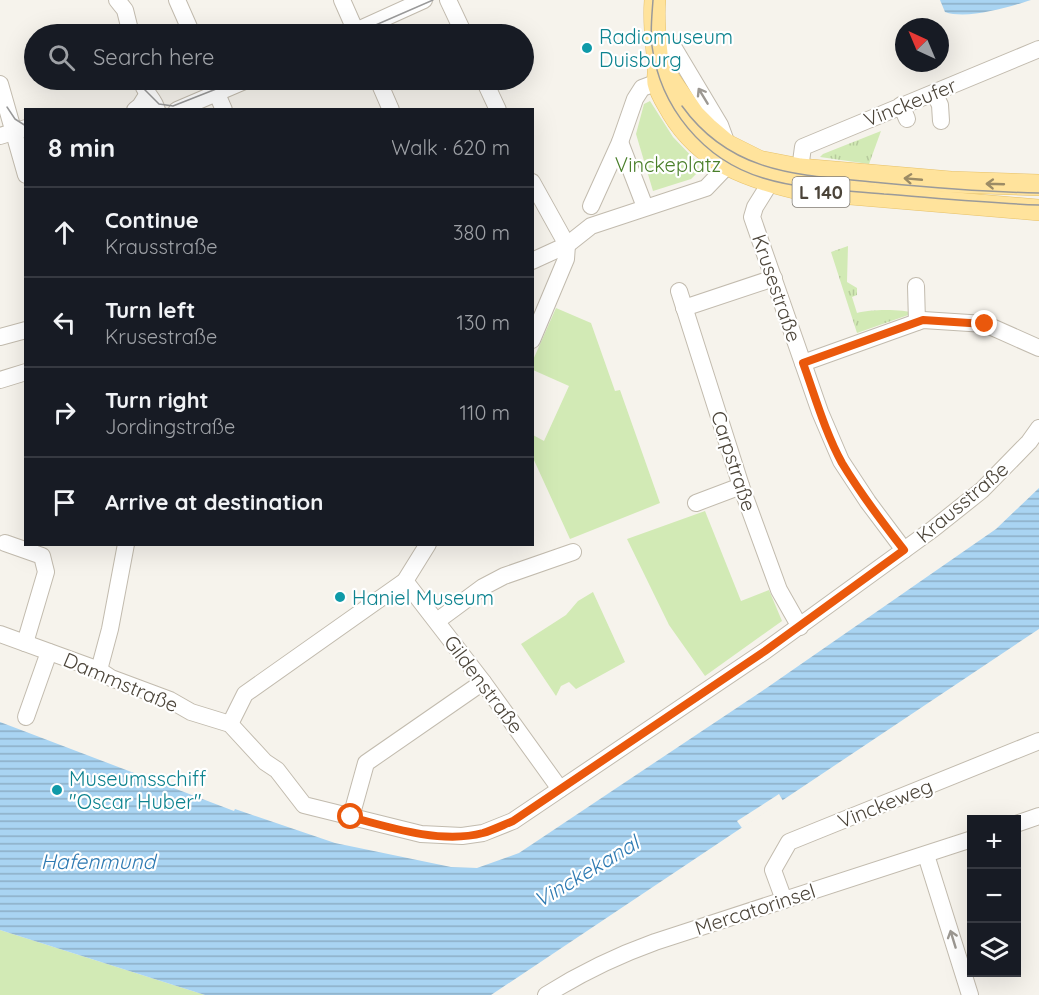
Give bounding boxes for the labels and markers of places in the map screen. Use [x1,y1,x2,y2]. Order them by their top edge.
place label: Radiomuseum Duisburg [599,24,733,72]
marker: Radiomuseum Duisburg [580,41,594,55]
place label: Haniel Museum [352,585,494,610]
marker: Haniel Museum [333,590,347,604]
place label: Museumsschiff "Oscar Huber" [69,766,206,814]
marker: Museumsschiff "Oscar Huber" [50,783,64,797]

